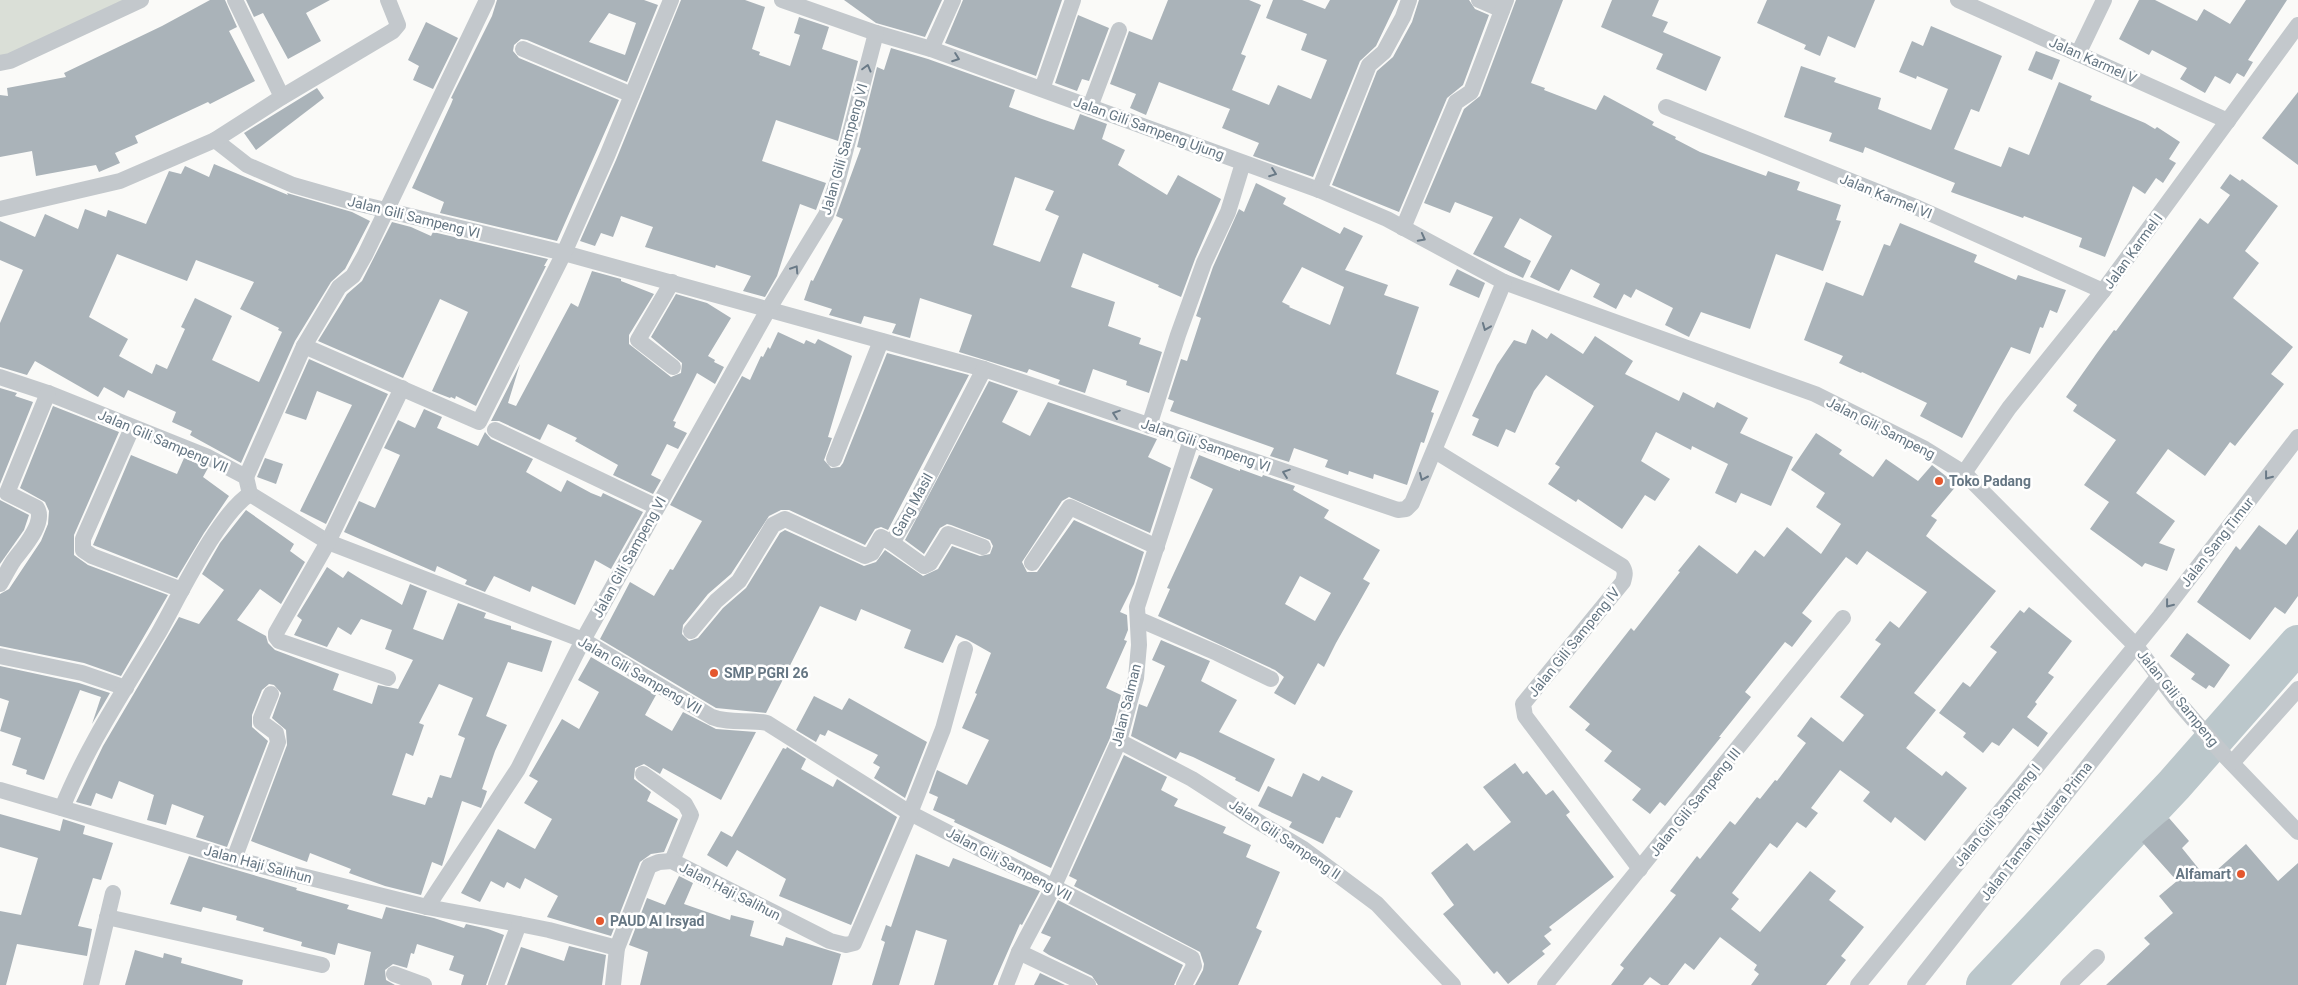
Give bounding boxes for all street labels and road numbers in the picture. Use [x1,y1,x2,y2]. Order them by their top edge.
street label: Jalan Karmel V [2047,34,2139,86]
street label: Jalan Gili Sampeng VI [818,81,870,217]
street label: Jalan Gili Sampeng Ujung [1072,93,1226,163]
street label: Jalan Karmel VI [1838,170,1934,222]
street label: Jalan Gili Sampeng VI [346,193,482,241]
street label: Jalan Karmel I [2100,210,2166,292]
street label: Jalan Gili Sampeng [1824,394,1938,462]
street label: Jalan Gili Sampeng VII [95,406,231,476]
street label: Jalan Gili Sampeng VI [1139,415,1273,475]
street label: Gang Masil [888,470,936,540]
street label: Jalan Gili Sampeng VI [589,494,669,620]
street label: Jalan Sang Timur [2177,494,2257,590]
street label: Jalan Gili Sampeng IV [1525,584,1623,700]
street label: Jalan Gili Sampeng VII [575,633,705,717]
street label: Jalan Gili Sampeng [2134,646,2222,750]
street label: Jalan Salman [1108,662,1144,748]
street label: Jalan Gili Sampeng III [1646,745,1744,859]
street label: Jalan Taman Mutiara Prima [1977,758,2095,904]
street label: Jalan Gili Sampeng I [1951,761,2043,869]
street label: Jalan Gili Sampeng II [1226,796,1344,882]
street label: Jalan Gili Sampeng VII [943,824,1075,904]
street label: Jalan Haji Salihun [202,842,314,886]
street label: Jalan Haji Salihun [677,859,783,923]

